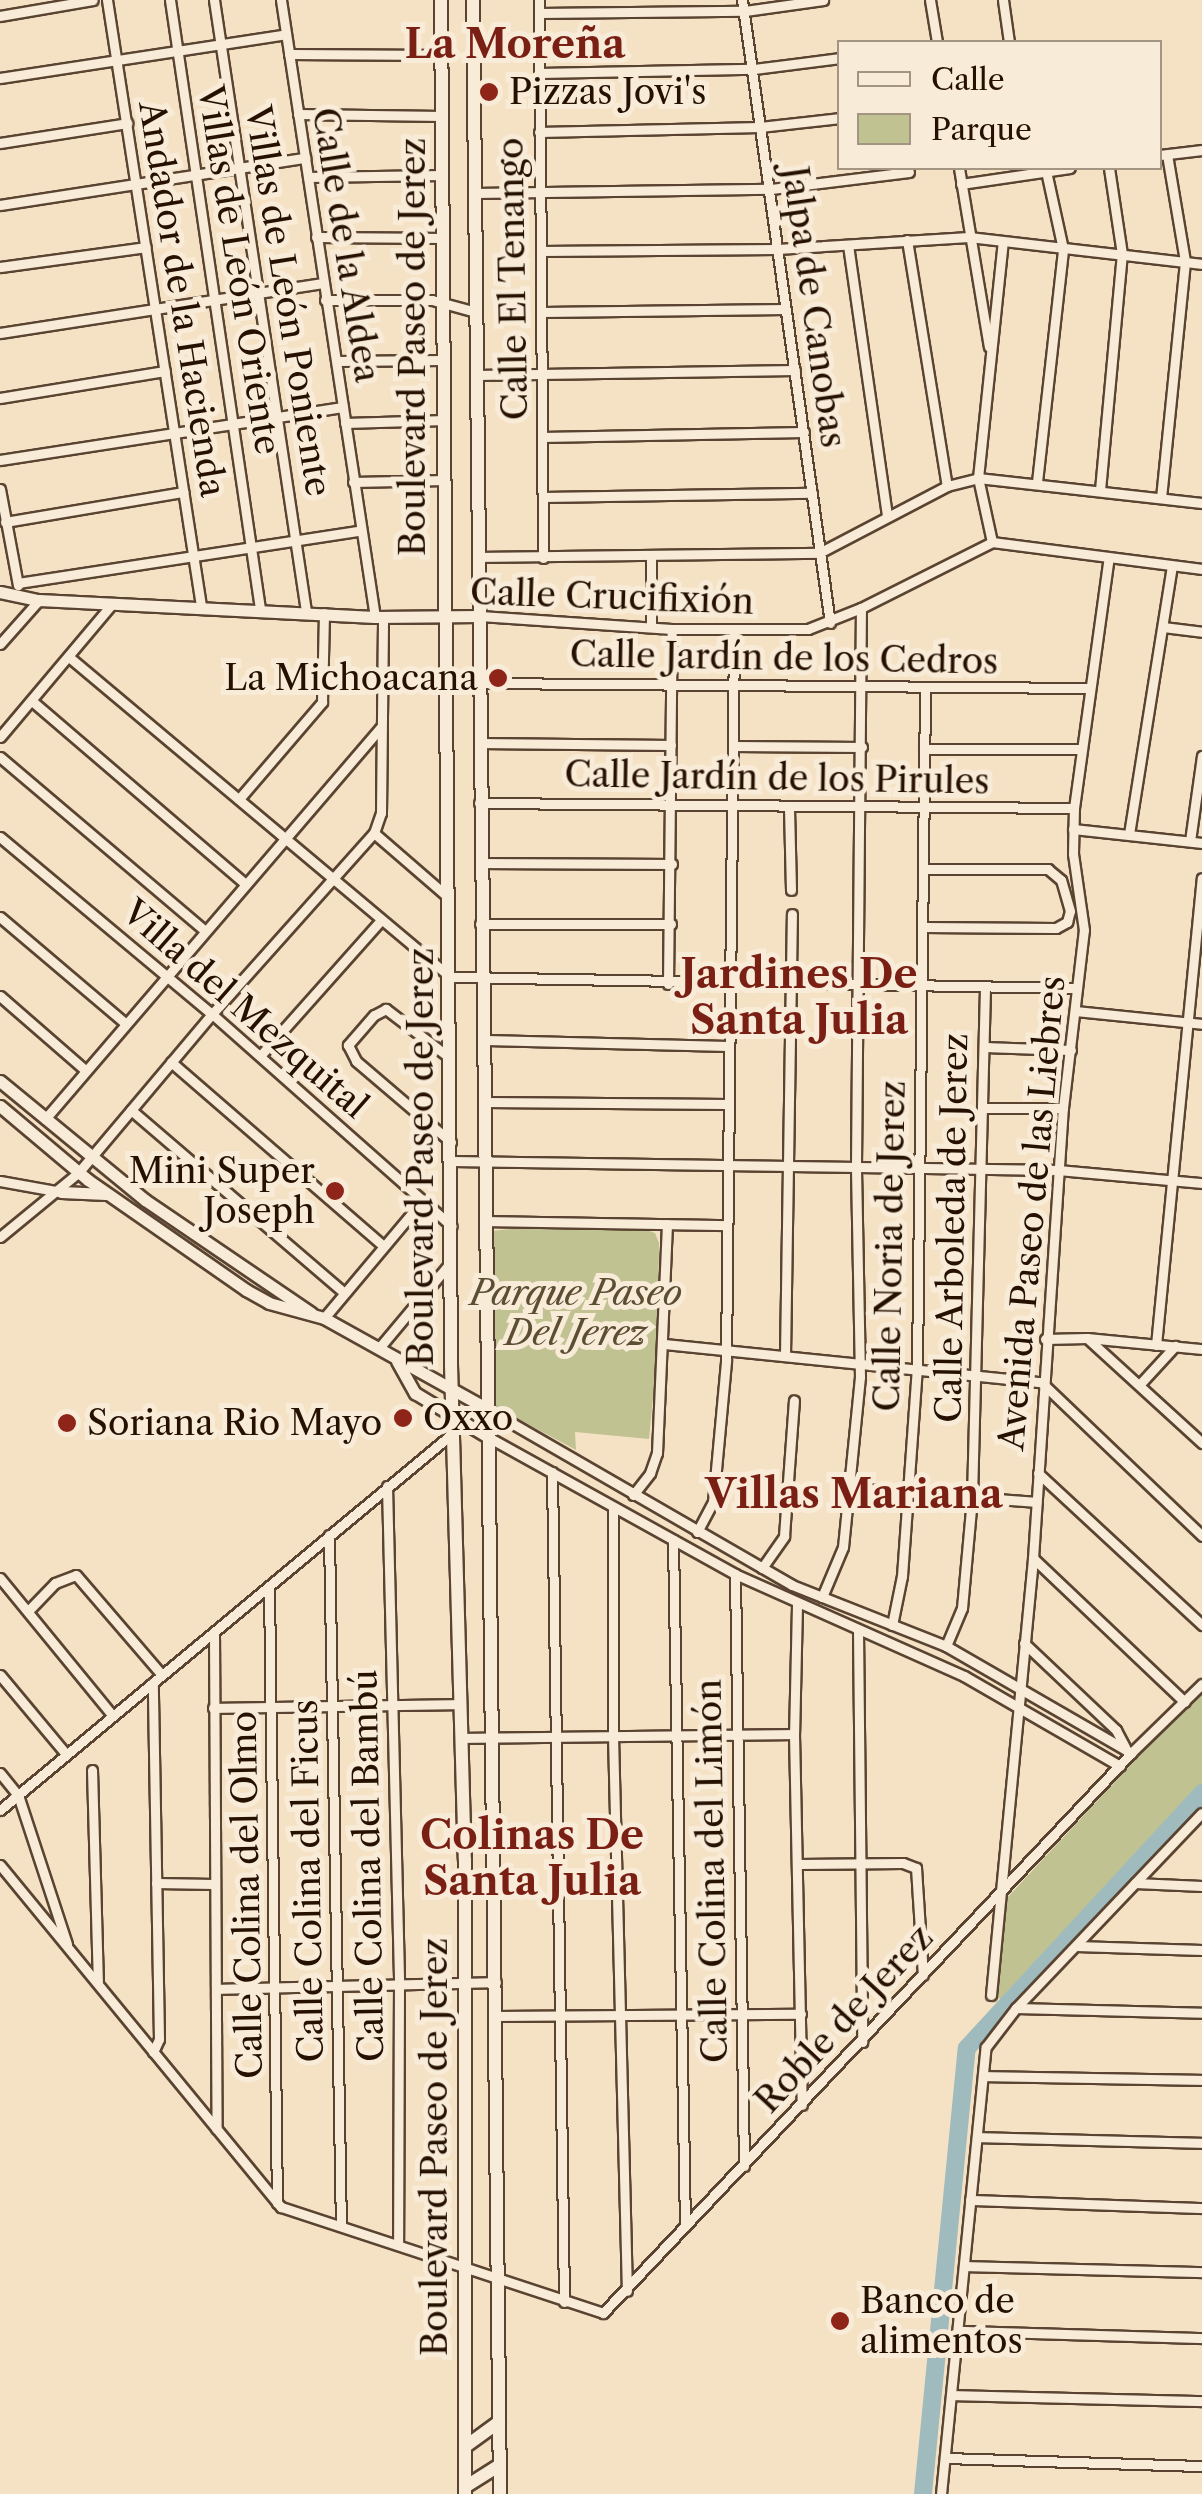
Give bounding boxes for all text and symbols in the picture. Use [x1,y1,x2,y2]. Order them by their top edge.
district label: La Moreña [404,20,626,68]
legend [837,40,1162,170]
text: Calle [931,61,1005,98]
place label: Pizzas Jovi's [509,71,706,113]
marker: Pizzas Jovi's [478,81,500,103]
street label: Villas de León Oriente [189,82,289,458]
street label: Andador de la Hacienda [130,97,234,501]
street label: Villas de León Poniente [236,103,340,499]
street label: Calle de la Aldea [303,104,389,386]
text: Parque [931,111,1032,148]
street label: Calle El Tenango [490,137,536,421]
street label: Boulevard Paseo de Jerez [392,138,434,556]
street label: Jalpa de Canobas [773,163,855,451]
street label: Calle Crucifixión [469,571,755,623]
street label: Calle Jardín de los Cedros [569,633,999,683]
place label: La Michoacana [224,657,478,699]
marker: La Michoacana [487,667,509,689]
street label: Calle Jardín de los Pirules [564,753,990,803]
street label: Villa del Mezquital [114,891,376,1127]
street label: Boulevard Paseo de Jerez [400,948,442,1366]
district label: Jardines De Santa Julia [681,950,917,1044]
street label: Avenida Paseo de las Liebres [990,974,1074,1452]
street label: Calle Arboleda de Jerez [928,1032,976,1424]
street label: Calle Noria de Jerez [866,1080,914,1412]
place label: Mini Super Joseph [129,1150,315,1232]
marker: Mini Super Joseph [324,1180,346,1202]
park label: Parque Paseo Del Jerez [470,1272,682,1354]
place label: Oxxo [423,1397,513,1439]
place label: Soriana Rio Mayo [87,1402,383,1444]
marker: Oxxo [392,1407,414,1429]
marker: Soriana Rio Mayo [56,1412,78,1434]
district label: Villas Mariana [705,1470,1003,1518]
street label: Calle Colina del Bambú [344,1669,392,2063]
street label: Calle Colina del Limón [688,1678,736,2064]
street label: Calle Colina del Ficus [284,1699,332,2063]
street label: Calle Colina del Olmo [223,1711,271,2079]
district label: Colinas De Santa Julia [420,1811,644,1905]
street label: Roble de Jerez [746,1917,942,2121]
street label: Boulevard Paseo de Jerez [414,1938,456,2356]
place label: Banco de alimentos [860,2280,1023,2362]
marker: Banco de alimentos [829,2310,851,2332]

